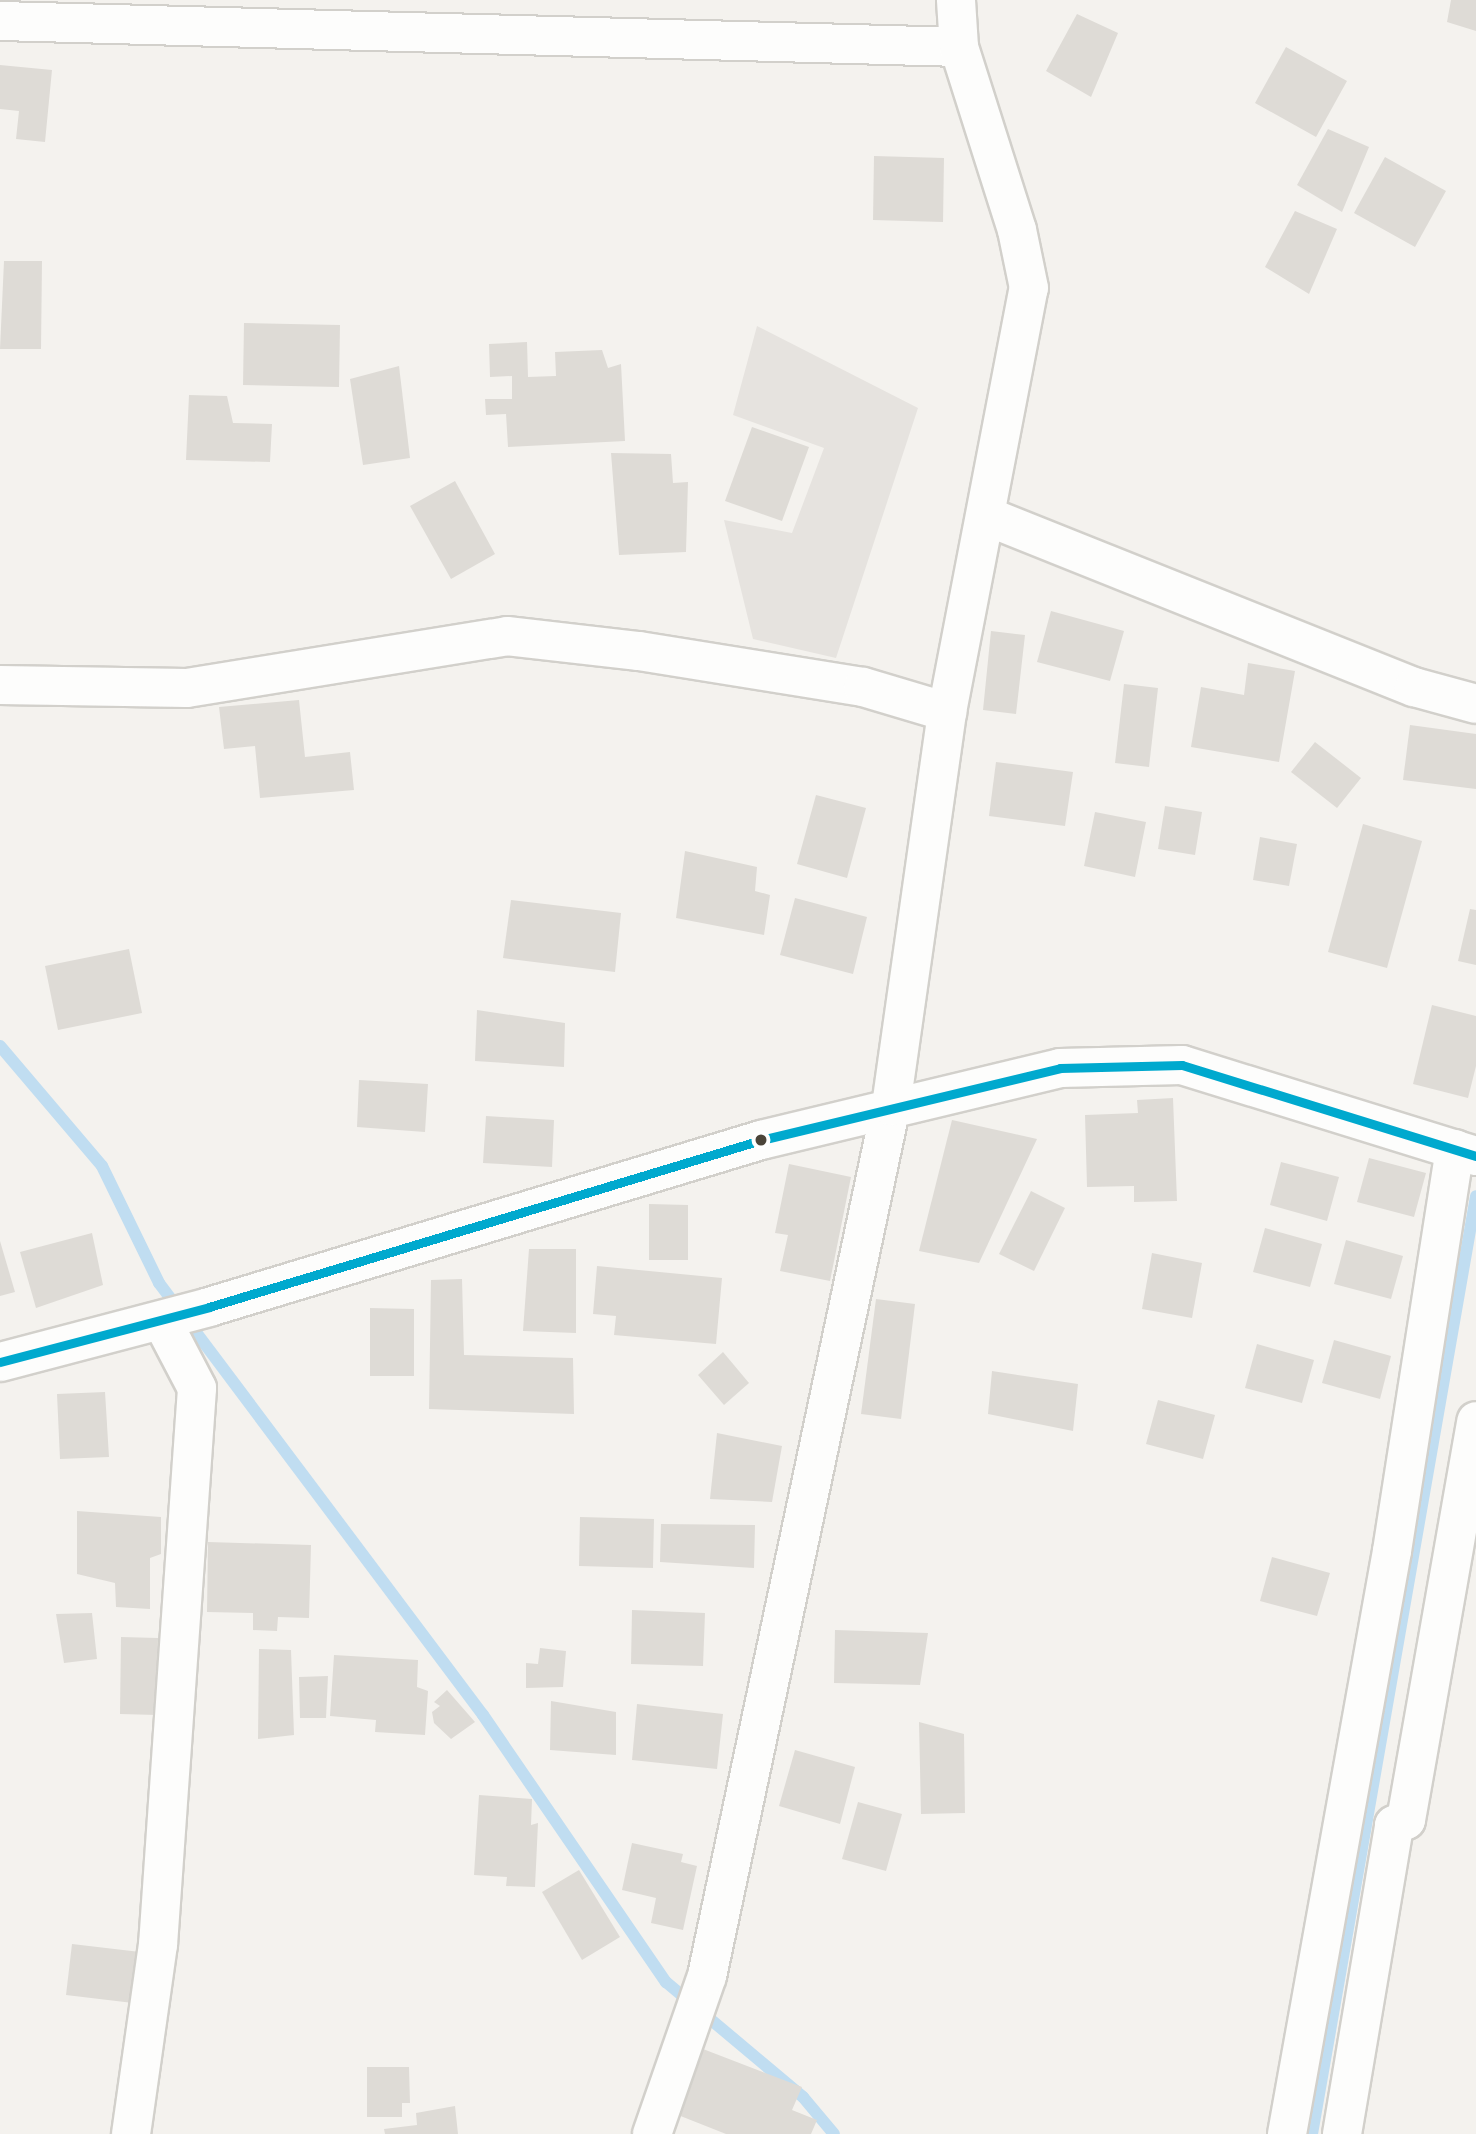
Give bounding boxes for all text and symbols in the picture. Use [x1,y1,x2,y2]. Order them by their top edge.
unlabelled marker [754,1133,768,1147]

